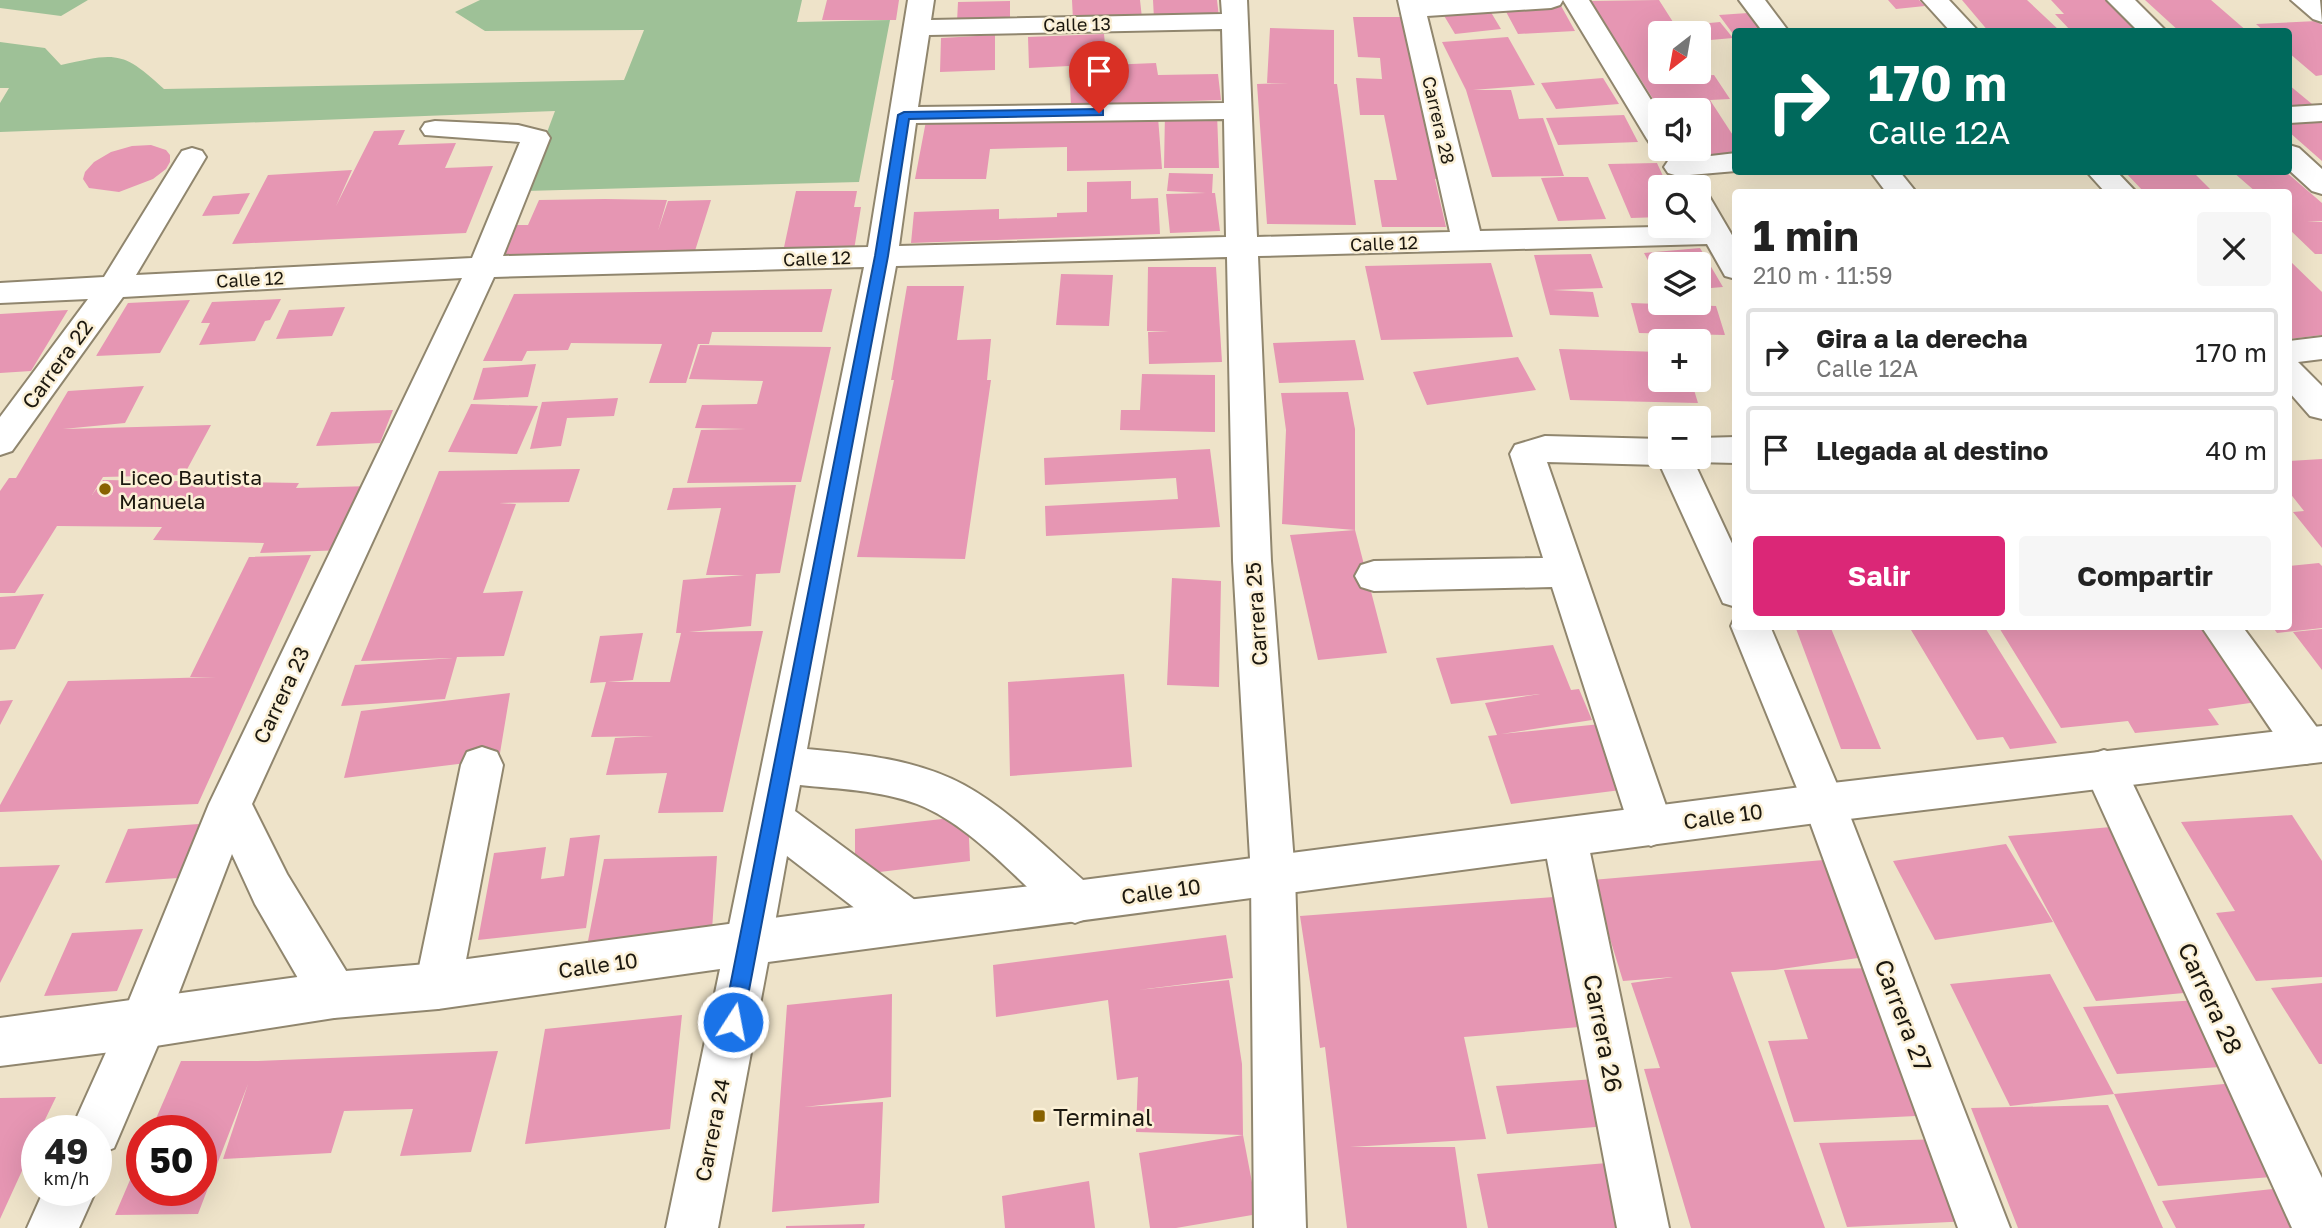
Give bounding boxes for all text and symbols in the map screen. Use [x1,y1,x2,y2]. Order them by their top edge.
street label: Calle 13 [1043,12,1111,36]
north arrow [1648,21,1712,84]
map controls [1648,21,1711,469]
pin [1069,41,1129,113]
icon: arrive [1080,52,1118,90]
text: 170 m [1868,53,2007,112]
icon: right [1753,56,1844,147]
street label: Carrera 28 [1418,74,1460,166]
button: sound [1648,98,1711,161]
text: Calle 12A [1868,113,2010,151]
button: search [1648,175,1711,238]
text: 1 min [1753,210,1859,260]
button: close [2197,212,2271,286]
street label: Calle 12 [1350,231,1418,255]
street label: Calle 12 [783,246,851,270]
button: layers [1648,252,1711,315]
text: 210 m · 11:59 [1753,261,1893,289]
street label: Calle 12 [216,266,284,292]
street label: Carrera 22 [16,314,98,414]
text: Gira a la derecha [1816,323,2028,354]
button: + [1648,329,1711,392]
icon: right [1757,333,1795,371]
text: 170 m [2195,337,2267,368]
text: Calle 12A [1816,354,1918,382]
button: − [1648,406,1711,469]
icon: arrive [1757,431,1795,469]
text: Llegada al destino [1816,435,2048,466]
text: 40 m [2206,435,2267,466]
place label: Liceo Bautista Manuela [119,464,262,514]
marker: Liceo Bautista Manuela [97,481,113,497]
button: Salir [1753,536,2005,616]
button: Compartir [2019,536,2271,616]
street label: Carrera 25 [1239,561,1273,667]
street label: Carrera 23 [247,642,315,748]
street label: Calle 10 [1682,798,1764,834]
street label: Calle 10 [1120,873,1202,909]
street label: Carrera 28 [2173,938,2249,1058]
street label: Calle 10 [557,947,639,983]
street label: Carrera 27 [1869,955,1939,1075]
street label: Carrera 26 [1578,972,1630,1094]
position arrow [696,985,770,1059]
street label: Carrera 24 [689,1076,735,1184]
place label: Terminal [1053,1102,1153,1131]
marker: Terminal [1031,1108,1047,1124]
speed limit sign: 50 [126,1115,217,1206]
text: 49 [44,1130,89,1172]
text: km/h [44,1167,89,1189]

